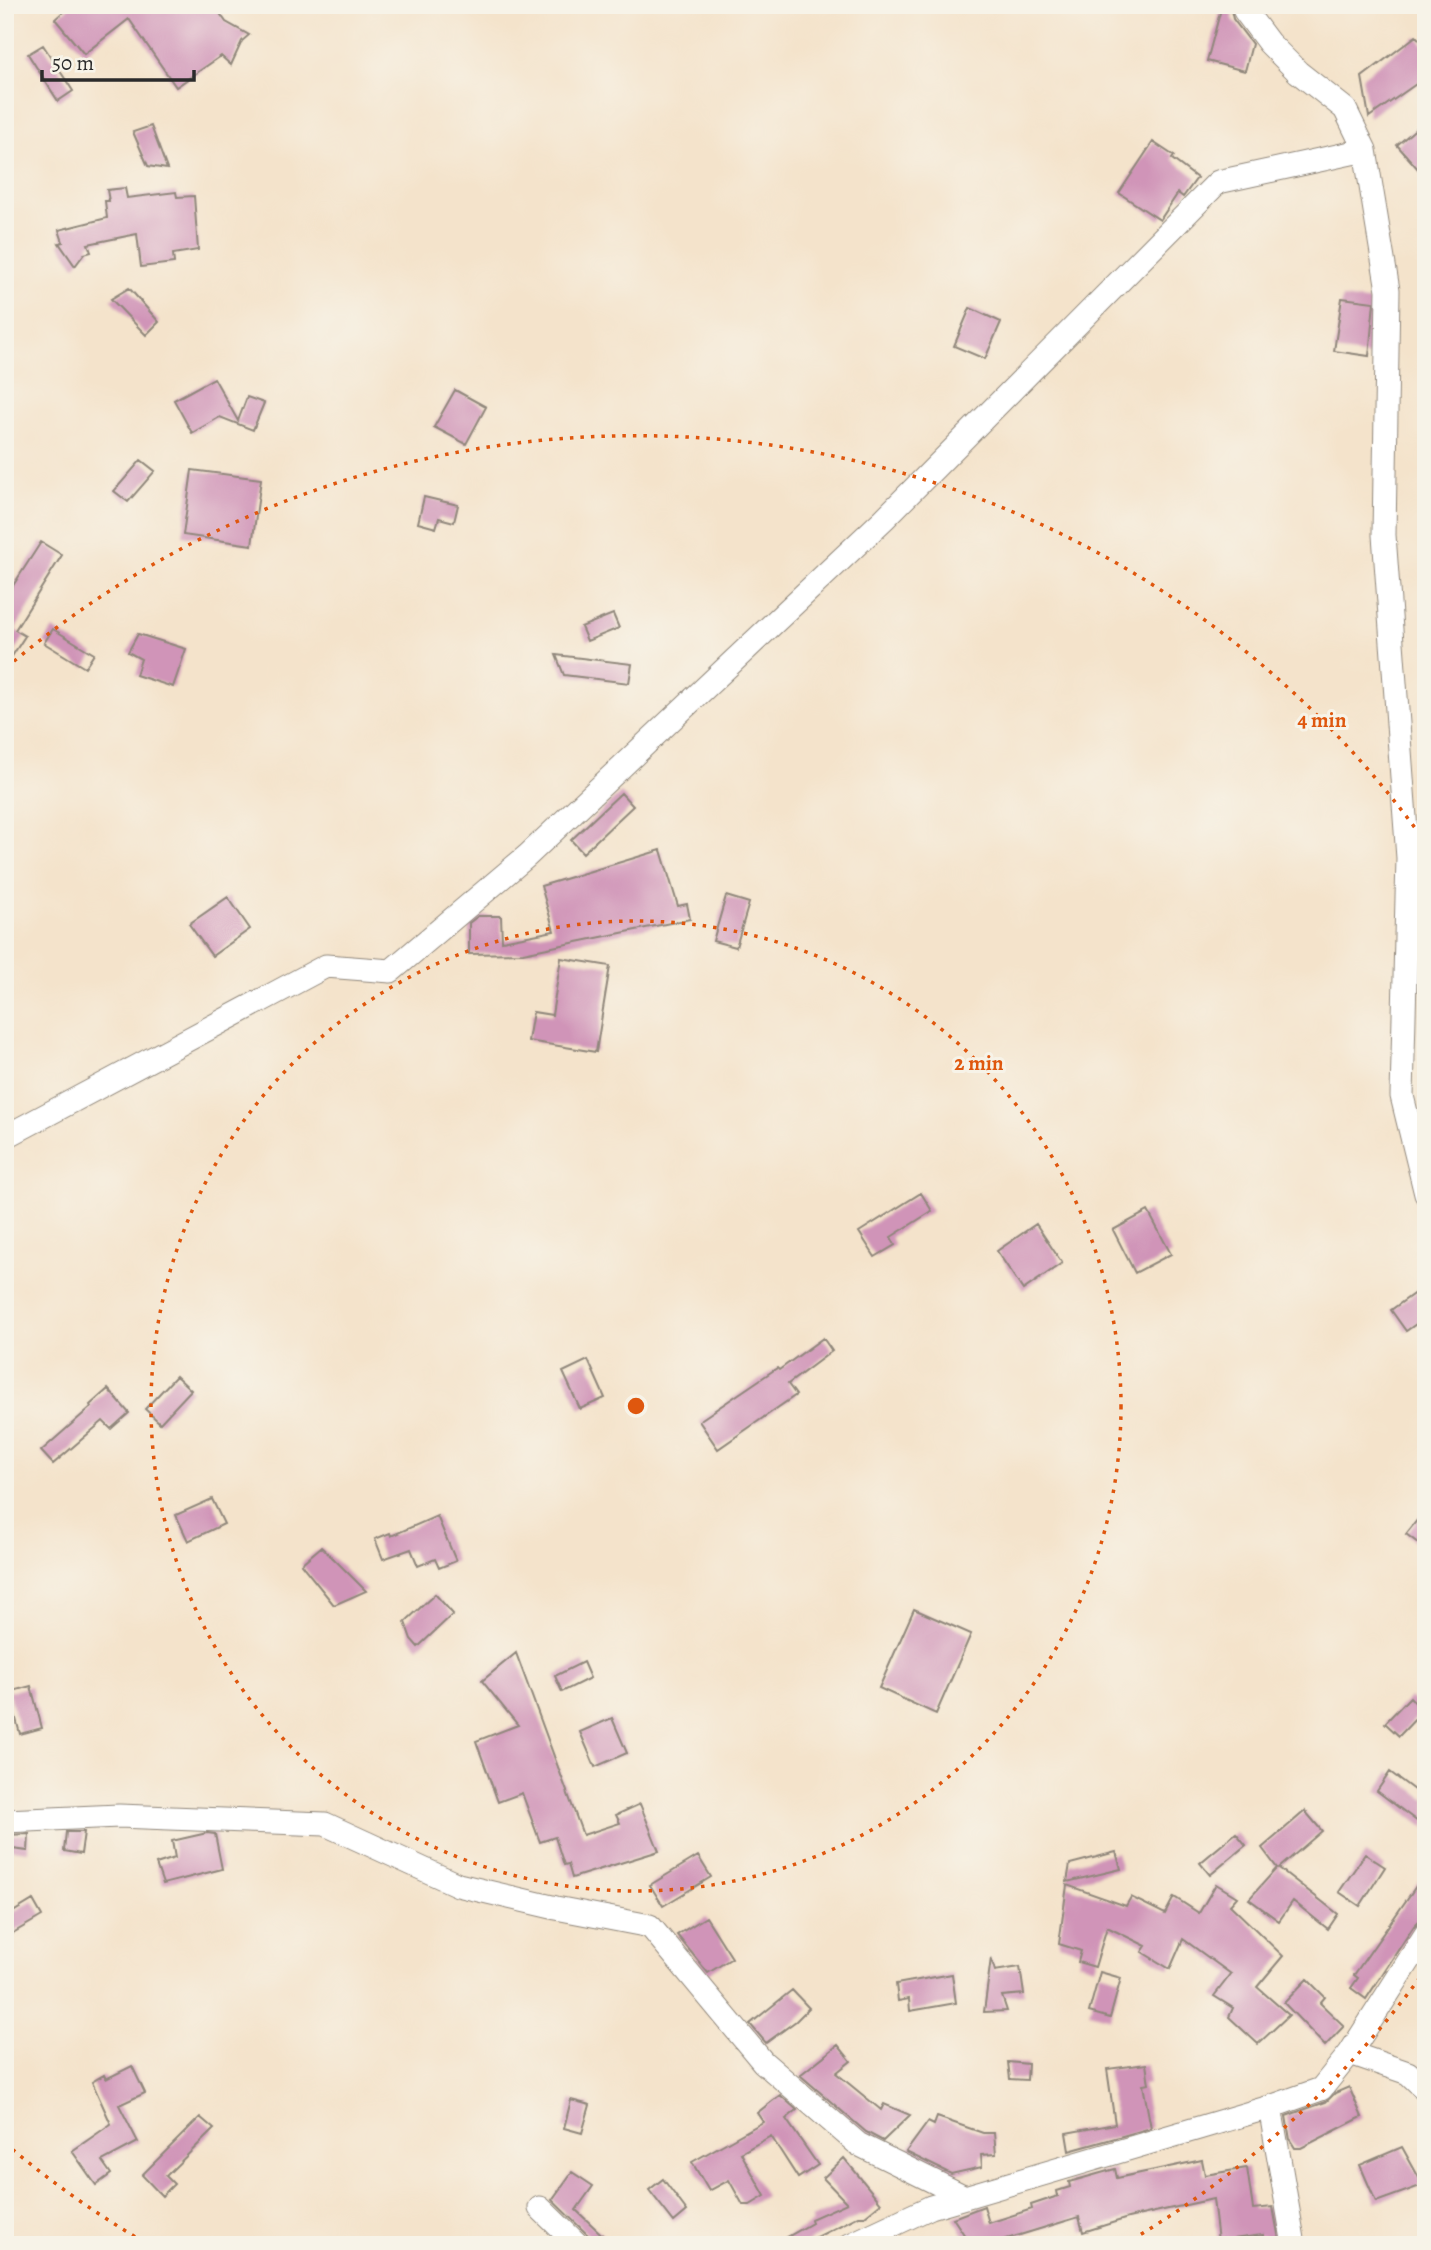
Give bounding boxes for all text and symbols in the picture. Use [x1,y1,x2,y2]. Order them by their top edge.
scale bar [42,38,194,82]
text: 50 m [52,49,94,77]
text: 4 min [1297,706,1347,734]
text: 2 min [954,1049,1004,1077]
centre of rings [624,1394,648,1418]

